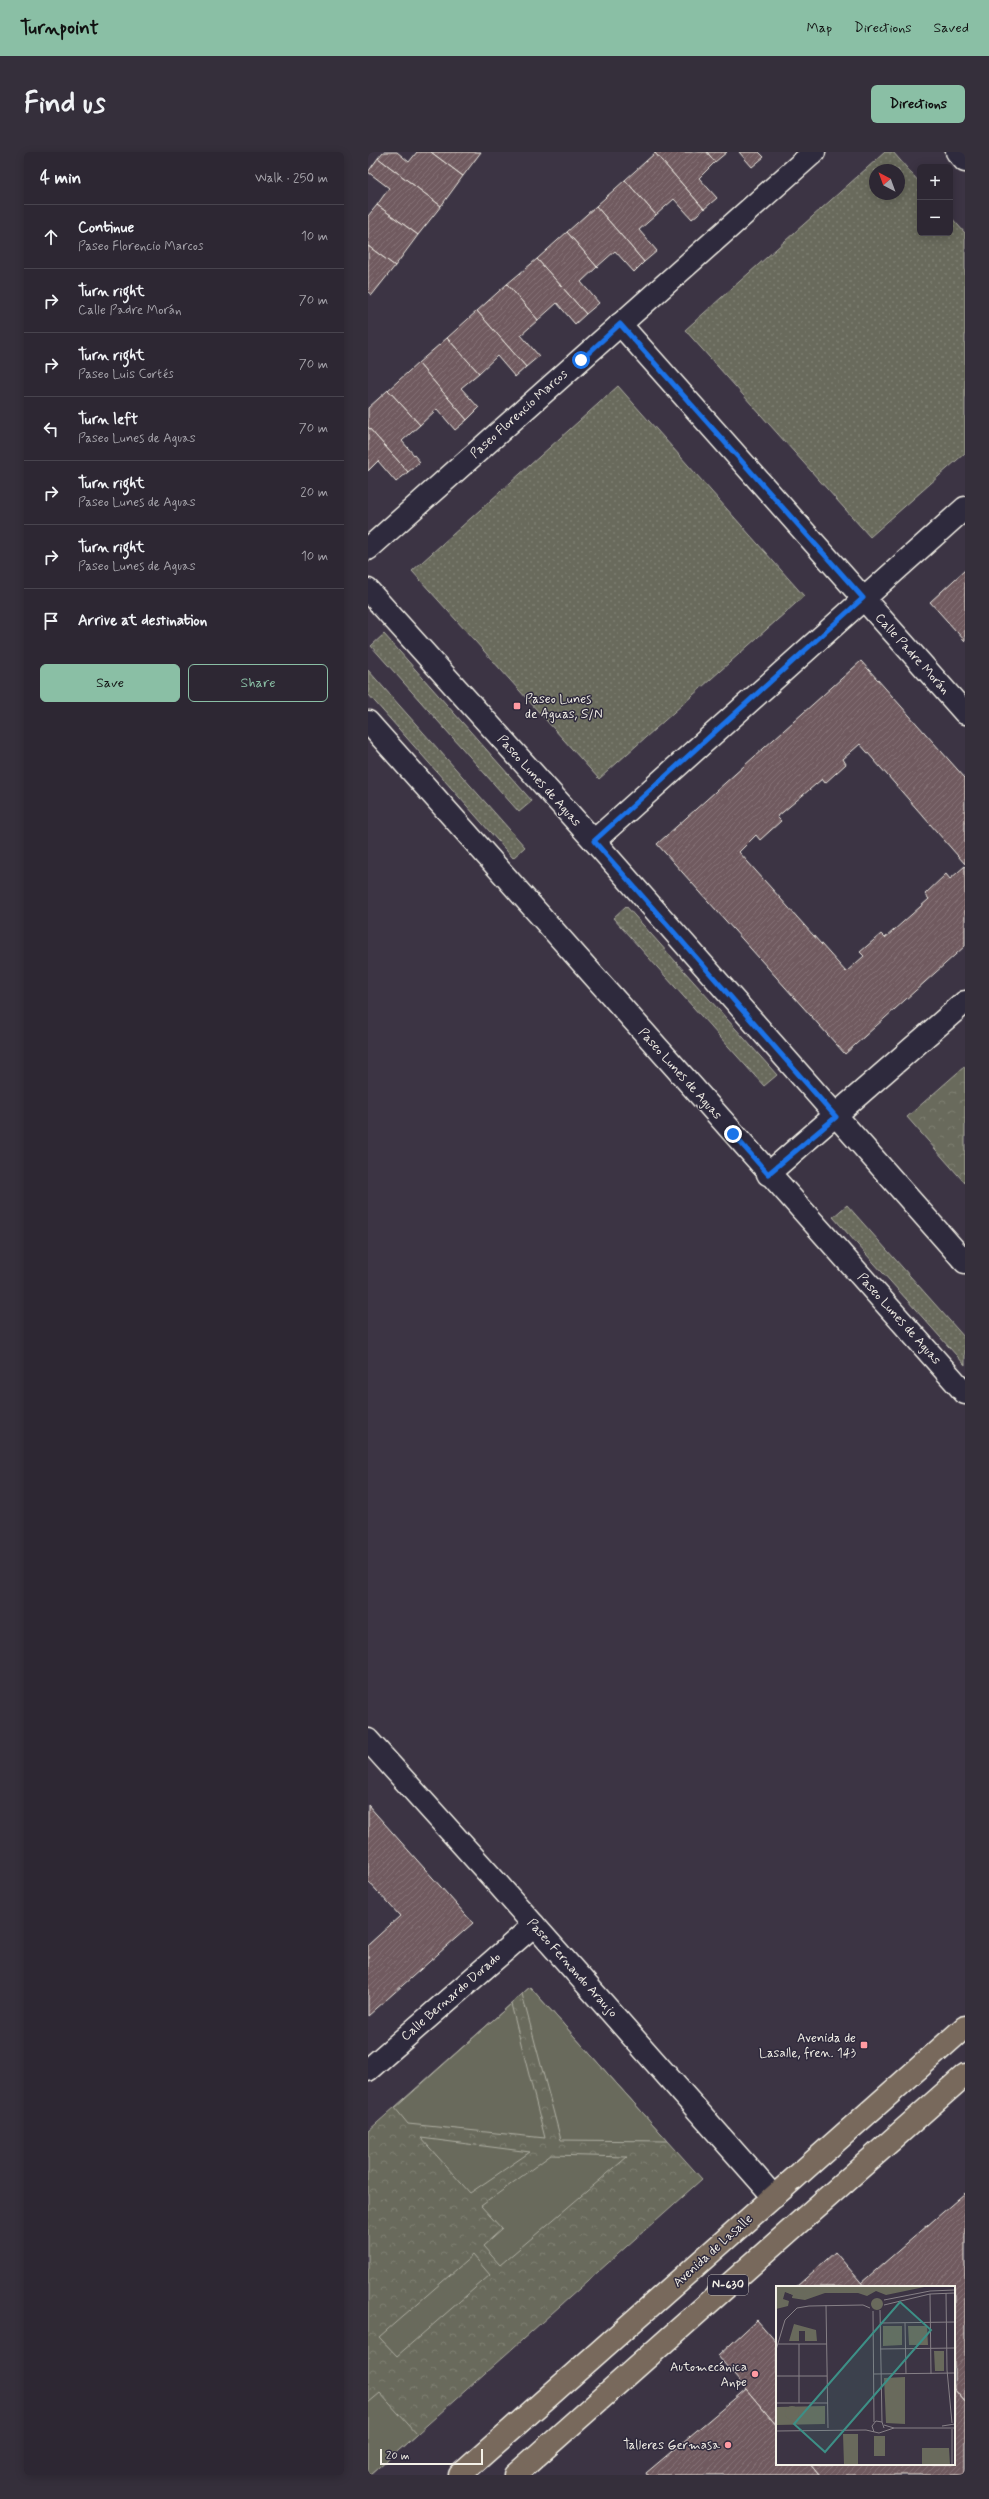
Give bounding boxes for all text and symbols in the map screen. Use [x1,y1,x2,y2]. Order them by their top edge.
text: Turnpoint [20,16,99,41]
text: Map [806,19,832,37]
text: Directions [854,19,912,37]
text: Saved [934,19,969,37]
button: Directions [871,85,965,123]
text: Find us [24,86,105,123]
north arrow [869,164,905,200]
map controls [917,164,953,236]
button: + [917,164,953,200]
text: 4 min [40,167,81,189]
text: Walk · 250 m [255,170,328,187]
button: − [917,200,953,236]
text: Continue [78,218,134,238]
icon: ahead [40,226,62,248]
text: 10 m [301,228,328,245]
text: Paseo Florencio Marcos [78,238,203,255]
text: Turn right [78,282,145,302]
icon: right [40,290,62,312]
text: 70 m [299,292,328,309]
text: Calle Padre Morán [78,302,182,319]
text: Turn right [78,346,145,366]
route start [572,351,590,369]
icon: right [40,354,62,376]
text: 70 m [299,356,328,373]
text: Paseo Luis Cortés [78,366,174,383]
street label: Paseo Florencio Marcos [467,366,571,462]
text: Turn left [78,410,138,430]
icon: left [40,418,62,440]
text: 70 m [299,420,328,437]
text: Paseo Lunes de Aguas [78,430,196,447]
text: Turn right [78,474,145,494]
icon: right [40,482,62,504]
text: 20 m [300,484,328,501]
text: Paseo Lunes de Aguas [78,494,196,511]
text: Turn right [78,538,145,558]
icon: right [40,546,62,568]
text: 10 m [301,548,328,565]
text: Paseo Lunes de Aguas [78,558,196,575]
icon: arrive [40,610,62,632]
street label: Calle Padre Morán [871,610,953,698]
text: Arrive at destination [78,611,207,631]
button: Save [40,664,180,702]
button: Share [188,664,328,702]
place label: Paseo Lunes de Aguas, S/N [525,691,603,723]
marker: Paseo Lunes de Aguas, S/N [512,701,522,711]
street label: Paseo Lunes de Aguas [493,732,585,831]
street label: Paseo Lunes de Aguas [634,1025,726,1124]
route end [724,1125,742,1143]
street label: Paseo Lunes de Aguas [853,1270,945,1369]
street label: Paseo Fernando Araujo [523,1915,621,2021]
street label: Calle Bernardo Dorado [398,1949,504,2045]
place label: Avenida de Lasalle, fren. 143 [759,2030,857,2062]
marker: Avenida de Lasalle, fren. 143 [859,2040,869,2050]
street label: Avenida de Lasalle [670,2211,756,2291]
road number: N-630 [708,2275,748,2295]
inset map [776,2286,955,2465]
place label: Automecánica Anpe [670,2359,747,2391]
marker: Automecánica Anpe [750,2369,760,2379]
place label: Talleres Germasa [623,2437,720,2454]
marker: Talleres Germasa [723,2440,733,2450]
scale bar [380,2447,483,2466]
text: 20 m [386,2449,409,2463]

